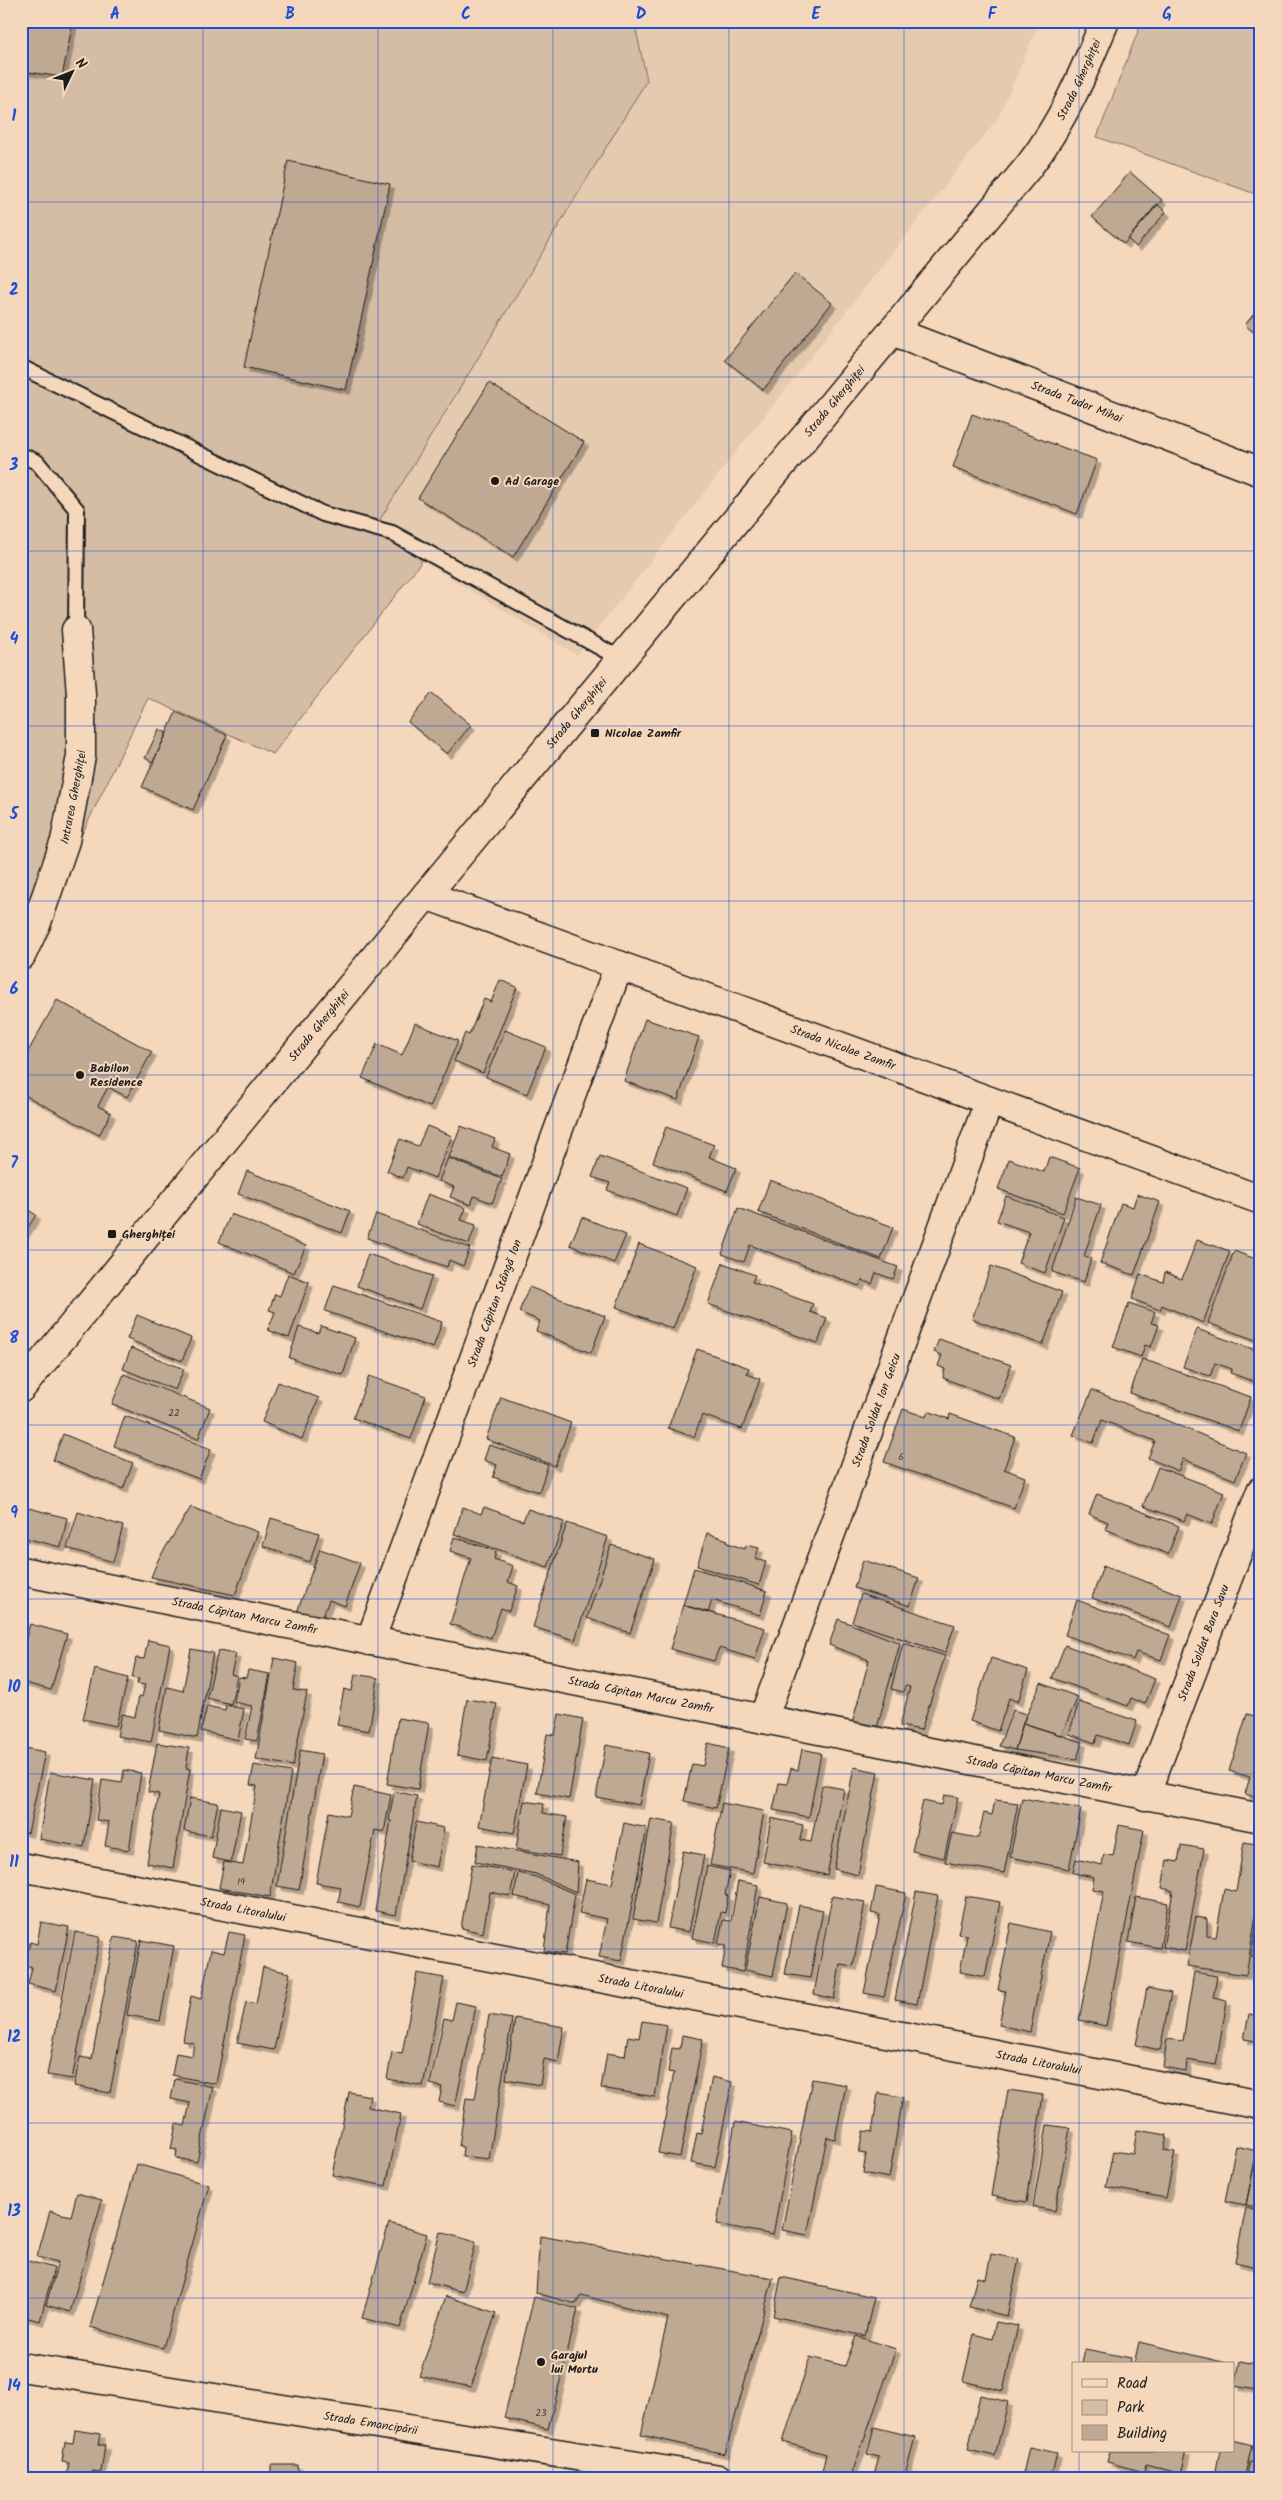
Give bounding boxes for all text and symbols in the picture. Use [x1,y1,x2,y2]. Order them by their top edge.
text: A [110,2,120,27]
text: B [285,2,295,27]
text: C [461,2,471,27]
text: D [636,2,647,27]
text: E [812,2,822,27]
text: F [988,2,998,27]
text: G [1162,2,1172,27]
street label: Strada Gherghiței [1051,35,1106,124]
north arrow [48,48,98,98]
text: N [70,53,92,75]
text: 1 [12,104,17,129]
text: 2 [9,278,19,303]
street label: Strada Gherghiței [799,360,871,441]
street label: Strada Tudor Mihai [1028,376,1127,428]
text: 3 [9,453,19,478]
place label: Ad Garage [505,472,559,491]
marker: Ad Garage [489,475,501,487]
text: 4 [10,627,19,652]
street label: Strada Gherghiței [541,672,612,753]
place label: Nicolae Zamfir [605,724,682,743]
marker: Nicolae Zamfir [589,727,601,739]
street label: Intrarea Gherghiței [55,749,91,847]
text: 5 [9,802,20,827]
text: 6 [10,977,19,1002]
street label: Strada Gherghiței [283,985,355,1066]
street label: Strada Nicolae Zamfir [788,1019,899,1076]
place label: Babilon Residence [90,1059,143,1092]
marker: Babilon Residence [74,1069,86,1081]
text: 7 [10,1151,18,1176]
place label: Gherghiței [122,1225,176,1244]
marker: Gherghiței [106,1228,118,1240]
street label: Strada Căpitan Stângă Ion [462,1237,527,1370]
text: 8 [9,1326,19,1351]
street label: Strada Soldat Ion Geicu [846,1350,906,1470]
house number: 22 [168,1405,180,1421]
house number: 6 [898,1449,904,1465]
text: 9 [10,1501,18,1526]
street label: Strada Soldat Bara Savu [1172,1581,1234,1704]
street label: Strada Căpitan Marcu Zamfir [170,1592,320,1640]
street label: Strada Căpitan Marcu Zamfir [566,1671,716,1718]
text: 10 [7,1675,21,1700]
street label: Strada Căpitan Marcu Zamfir [965,1750,1114,1798]
text: 11 [9,1850,19,1875]
house number: 19 [237,1874,245,1890]
street label: Strada Litoralului [199,1892,288,1927]
street label: Strada Litoralului [596,1968,686,2004]
text: 12 [7,2025,21,2050]
street label: Strada Litoralului [994,2045,1084,2080]
text: 13 [7,2199,21,2224]
place label: Garajul lui Mortu [551,2346,598,2379]
marker: Garajul lui Mortu [535,2356,547,2368]
legend [1072,2362,1234,2452]
text: Road [1117,2372,1148,2396]
text: 14 [7,2374,21,2399]
text: Park [1117,2396,1145,2420]
house number: 23 [535,2405,547,2421]
street label: Strada Emancipării [322,2406,420,2440]
text: Building [1117,2422,1167,2446]

